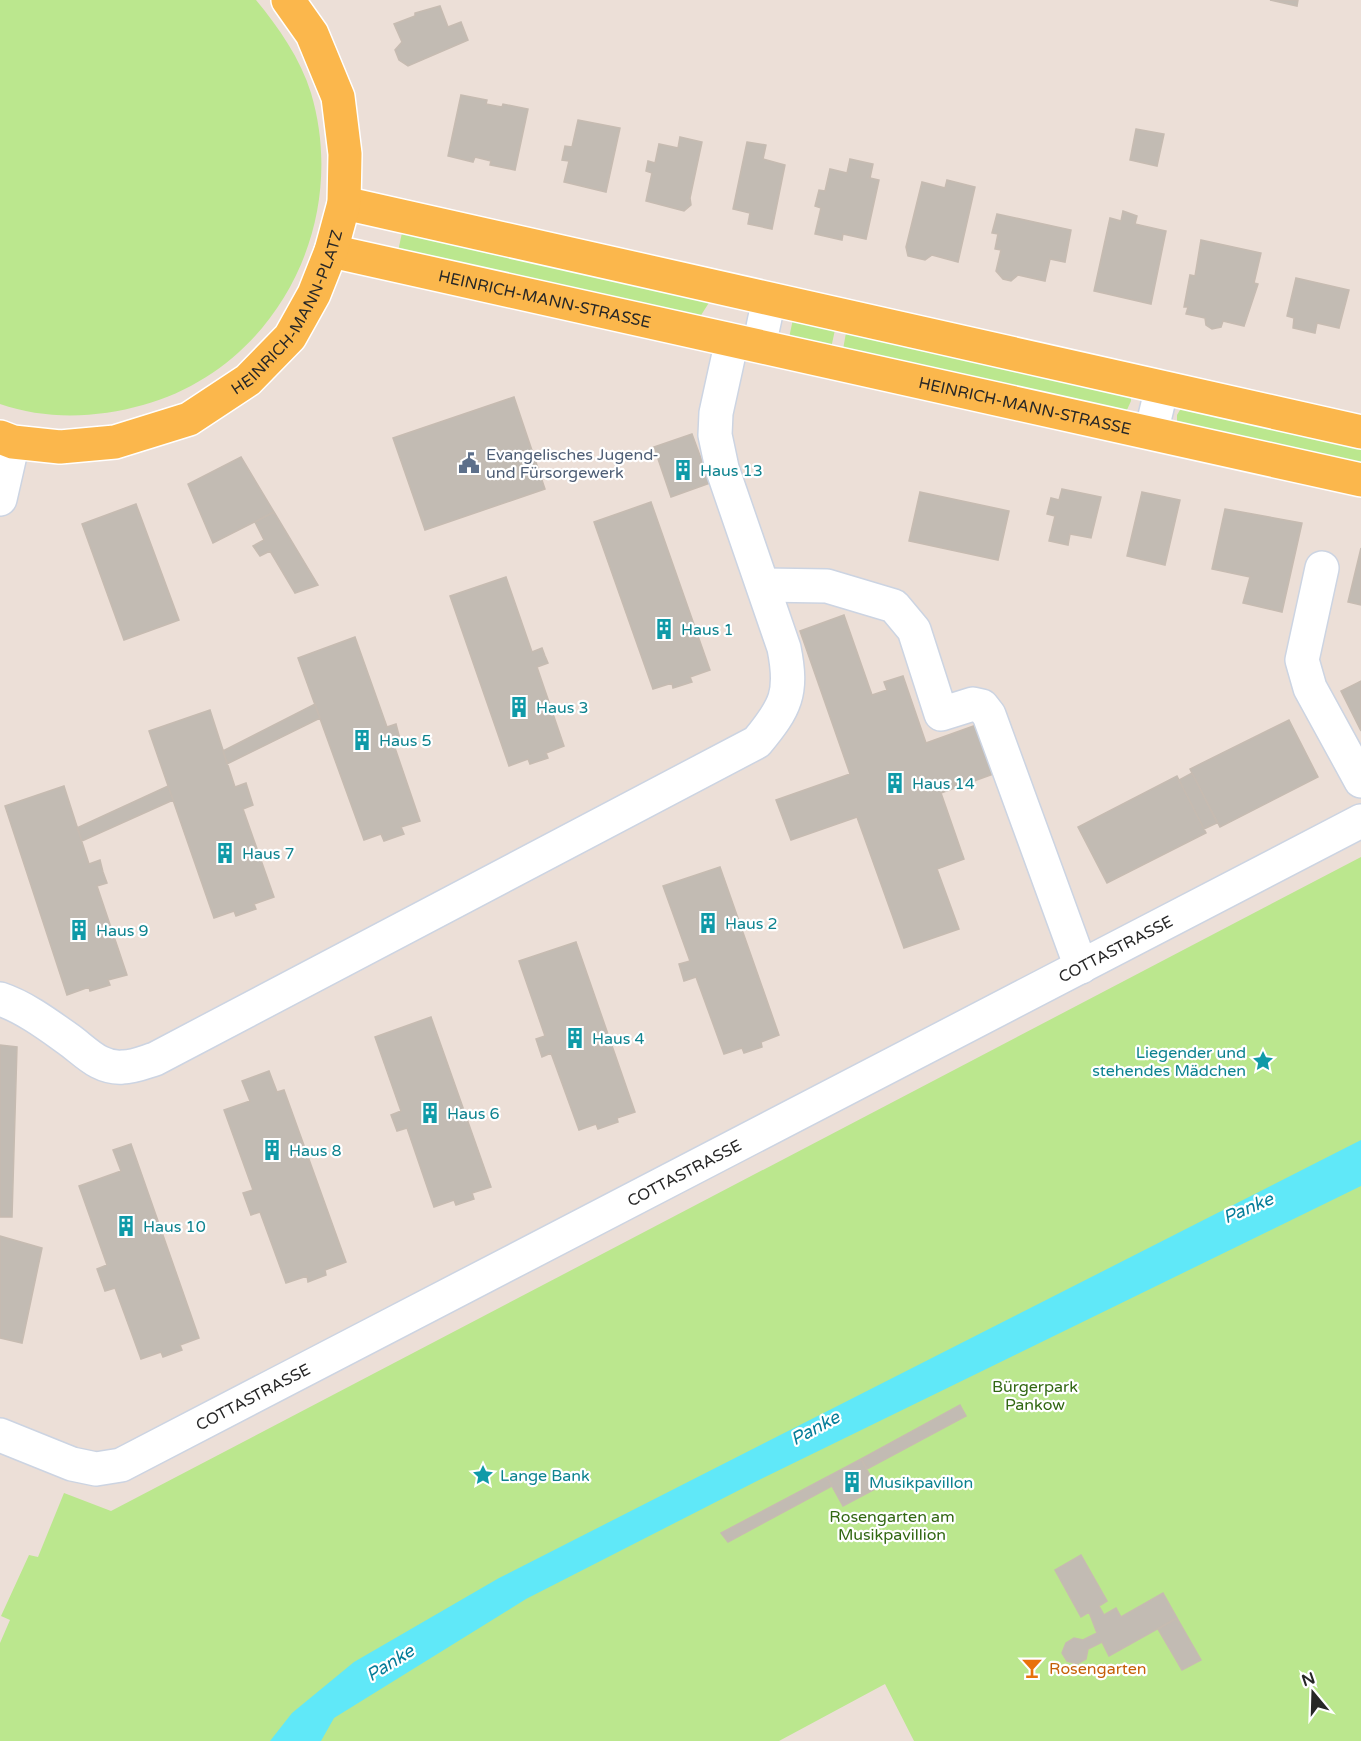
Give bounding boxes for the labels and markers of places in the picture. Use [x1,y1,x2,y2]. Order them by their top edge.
place label: Evangelisches Jugend- und Fürsorgewerk [486,445,659,483]
public building icon: Evangelisches Jugend- und Fürsorgewerk [457,451,481,475]
building icon: Haus 13 [671,458,695,482]
place label: Haus 13 [700,461,763,481]
building icon: Haus 1 [652,617,676,641]
place label: Haus 1 [681,620,734,640]
building icon: Haus 3 [507,695,531,719]
place label: Haus 3 [536,698,589,718]
building icon: Haus 5 [350,728,374,752]
place label: Haus 5 [379,731,432,751]
building icon: Haus 14 [883,771,907,795]
place label: Haus 14 [912,774,975,794]
building icon: Haus 7 [213,841,237,865]
place label: Haus 7 [242,844,295,864]
building icon: Haus 2 [696,911,720,935]
place label: Haus 2 [725,914,778,934]
building icon: Haus 9 [67,918,91,942]
place label: Haus 9 [96,921,149,941]
building icon: Haus 4 [563,1026,587,1050]
place label: Haus 4 [592,1029,645,1049]
place label: Liegender und stehendes Mädchen [1092,1043,1246,1081]
place icon: Liegender und stehendes Mädchen [1251,1049,1275,1073]
building icon: Haus 6 [418,1101,442,1125]
place label: Haus 6 [447,1104,500,1124]
building icon: Haus 8 [260,1138,284,1162]
place label: Haus 8 [289,1141,342,1161]
building icon: Haus 10 [114,1214,138,1238]
place label: Haus 10 [143,1217,206,1237]
place icon: Lange Bank [471,1463,495,1487]
place label: Lange Bank [500,1466,590,1486]
building icon: Musikpavillon [840,1470,864,1494]
place label: Musikpavillon [869,1473,973,1493]
bar icon: Rosengarten [1020,1656,1044,1680]
place label: Rosengarten [1049,1659,1147,1679]

